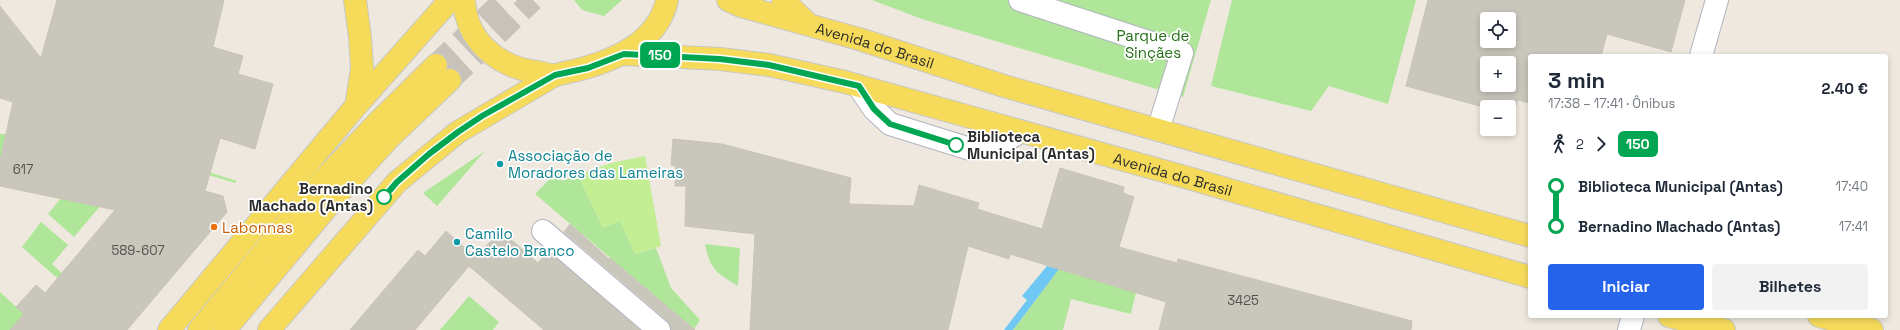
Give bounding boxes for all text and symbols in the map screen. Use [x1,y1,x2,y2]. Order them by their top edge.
map controls [1480,12,1516,136]
button: locate [1480,12,1516,48]
street label: Avenida do Brasil [814,18,937,72]
park label: Parque de Sinçães [1117,26,1190,62]
line badge: 150 [637,42,683,68]
text: 150 [648,46,672,64]
button: + [1480,56,1516,92]
text: 3 min [1548,66,1605,94]
text: 2.40 € [1821,79,1868,98]
text: 17:38 – 17:41 · Ônibus [1548,95,1675,112]
button: − [1480,100,1516,136]
place label: Biblioteca Municipal (Antas) [967,127,1095,163]
icon: walk [1548,133,1570,155]
icon: forward [1590,133,1612,155]
text: 150 [1626,135,1650,153]
text: 2 [1576,136,1584,153]
marker: Biblioteca Municipal (Antas) [948,137,964,153]
place label: Associação de Moradores das Lameiras [508,146,683,182]
street label: Avenida do Brasil [1111,148,1235,200]
marker: Associação de Moradores das Lameiras [495,159,505,169]
house number: 617 [13,161,33,178]
text: Biblioteca Municipal (Antas) [1578,177,1783,196]
text: 17:40 [1835,178,1868,195]
place label: Bernadino Machado (Antas) [249,179,373,215]
marker: Bernadino Machado (Antas) [376,189,392,205]
text: Bernadino Machado (Antas) [1578,217,1780,236]
place label: Labonnas [222,218,293,237]
text: 17:41 [1839,218,1868,235]
marker: Labonnas [209,222,219,232]
place label: Camilo Castelo Branco [465,224,575,260]
marker: Camilo Castelo Branco [452,237,462,247]
house number: 589-607 [111,242,165,259]
button: Iniciar [1548,264,1704,310]
button: Bilhetes [1712,264,1868,310]
house number: 3425 [1227,292,1259,309]

